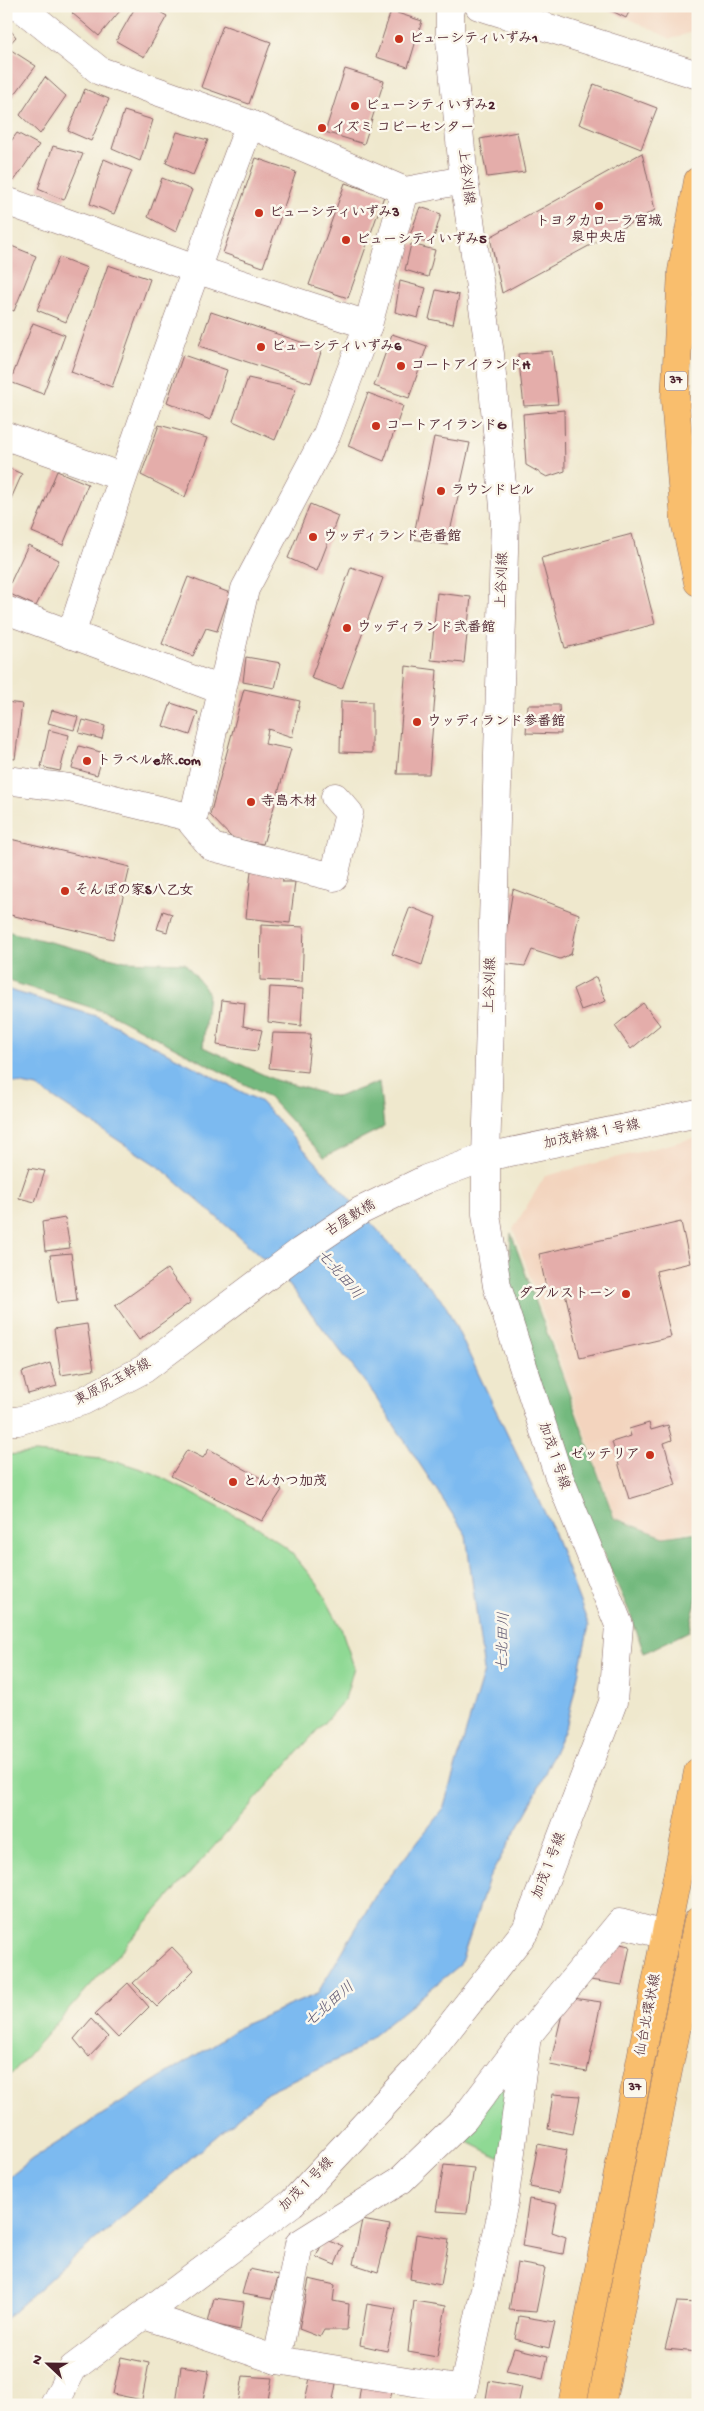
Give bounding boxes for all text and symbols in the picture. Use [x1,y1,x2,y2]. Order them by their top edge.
place label: ビューシティいずみ1 [409,31,538,48]
marker: ビューシティいずみ1 [393,33,405,45]
place label: ビューシティいずみ2 [365,98,495,115]
marker: ビューシティいずみ2 [349,100,361,112]
place label: イズミ コピーセンター [332,120,474,137]
marker: イズミ コピーセンター [316,122,328,134]
street label: 上谷刈線 [453,148,477,206]
marker: トヨタカローラ宮城 泉中央店 [593,200,605,212]
place label: ビューシティいずみ3 [269,205,399,222]
marker: ビューシティいずみ3 [253,207,265,219]
place label: トヨタカローラ宮城 泉中央店 [536,214,662,247]
place label: ビューシティいずみ5 [356,232,487,249]
marker: ビューシティいずみ5 [340,234,352,246]
place label: ビューシティいずみ6 [271,339,402,356]
marker: ビューシティいずみ6 [255,341,267,353]
place label: コートアイランドH [411,358,531,375]
marker: コートアイランドH [395,360,407,372]
road number: 37 [665,372,687,391]
place label: コートアイランドG [386,418,507,435]
marker: コートアイランドG [370,420,382,432]
place label: ラウンドビル [451,483,535,500]
marker: ラウンドビル [435,485,447,497]
place label: ウッディランド壱番館 [323,528,461,546]
marker: ウッディランド壱番館 [307,531,319,543]
street label: 上谷刈線 [494,552,512,608]
place label: ウッディランド弐番館 [357,619,495,637]
marker: ウッディランド弐番館 [341,622,353,634]
place label: ウッディランド参番館 [427,713,565,731]
marker: ウッディランド参番館 [411,716,423,728]
place label: トラベルe旅.com [97,753,201,770]
marker: トラベルe旅.com [81,755,93,767]
place label: 寺島木材 [261,794,317,811]
marker: 寺島木材 [245,796,257,808]
place label: そんぽの家S八乙女 [75,883,194,900]
marker: そんぽの家S八乙女 [59,885,71,897]
street label: 上谷刈線 [482,957,500,1013]
street label: 加茂幹線１号線 [542,1116,642,1154]
street label: 古屋敷橋 [323,1197,379,1241]
water label: 七北田川 [313,1246,365,1304]
place label: ダブルストーン [519,1285,616,1303]
marker: ダブルストーン [620,1288,632,1300]
street label: 東原尻玉幹線 [72,1356,154,1410]
street label: 加茂１号線 [534,1420,572,1492]
place label: ゼッテリア [570,1447,640,1464]
marker: ゼッテリア [644,1449,656,1461]
place label: とんかつ加茂 [243,1474,327,1491]
marker: とんかつ加茂 [227,1476,239,1488]
water label: 七北田川 [494,1612,514,1672]
street label: 加茂１号線 [530,1830,570,1902]
street label: 仙台北環状線 [633,1972,665,2058]
water label: 七北田川 [301,1979,359,2031]
road number: 37 [624,2078,646,2098]
street label: 加茂１号線 [276,2154,338,2216]
north arrow [22,2338,72,2388]
text: N [29,2353,48,2367]

